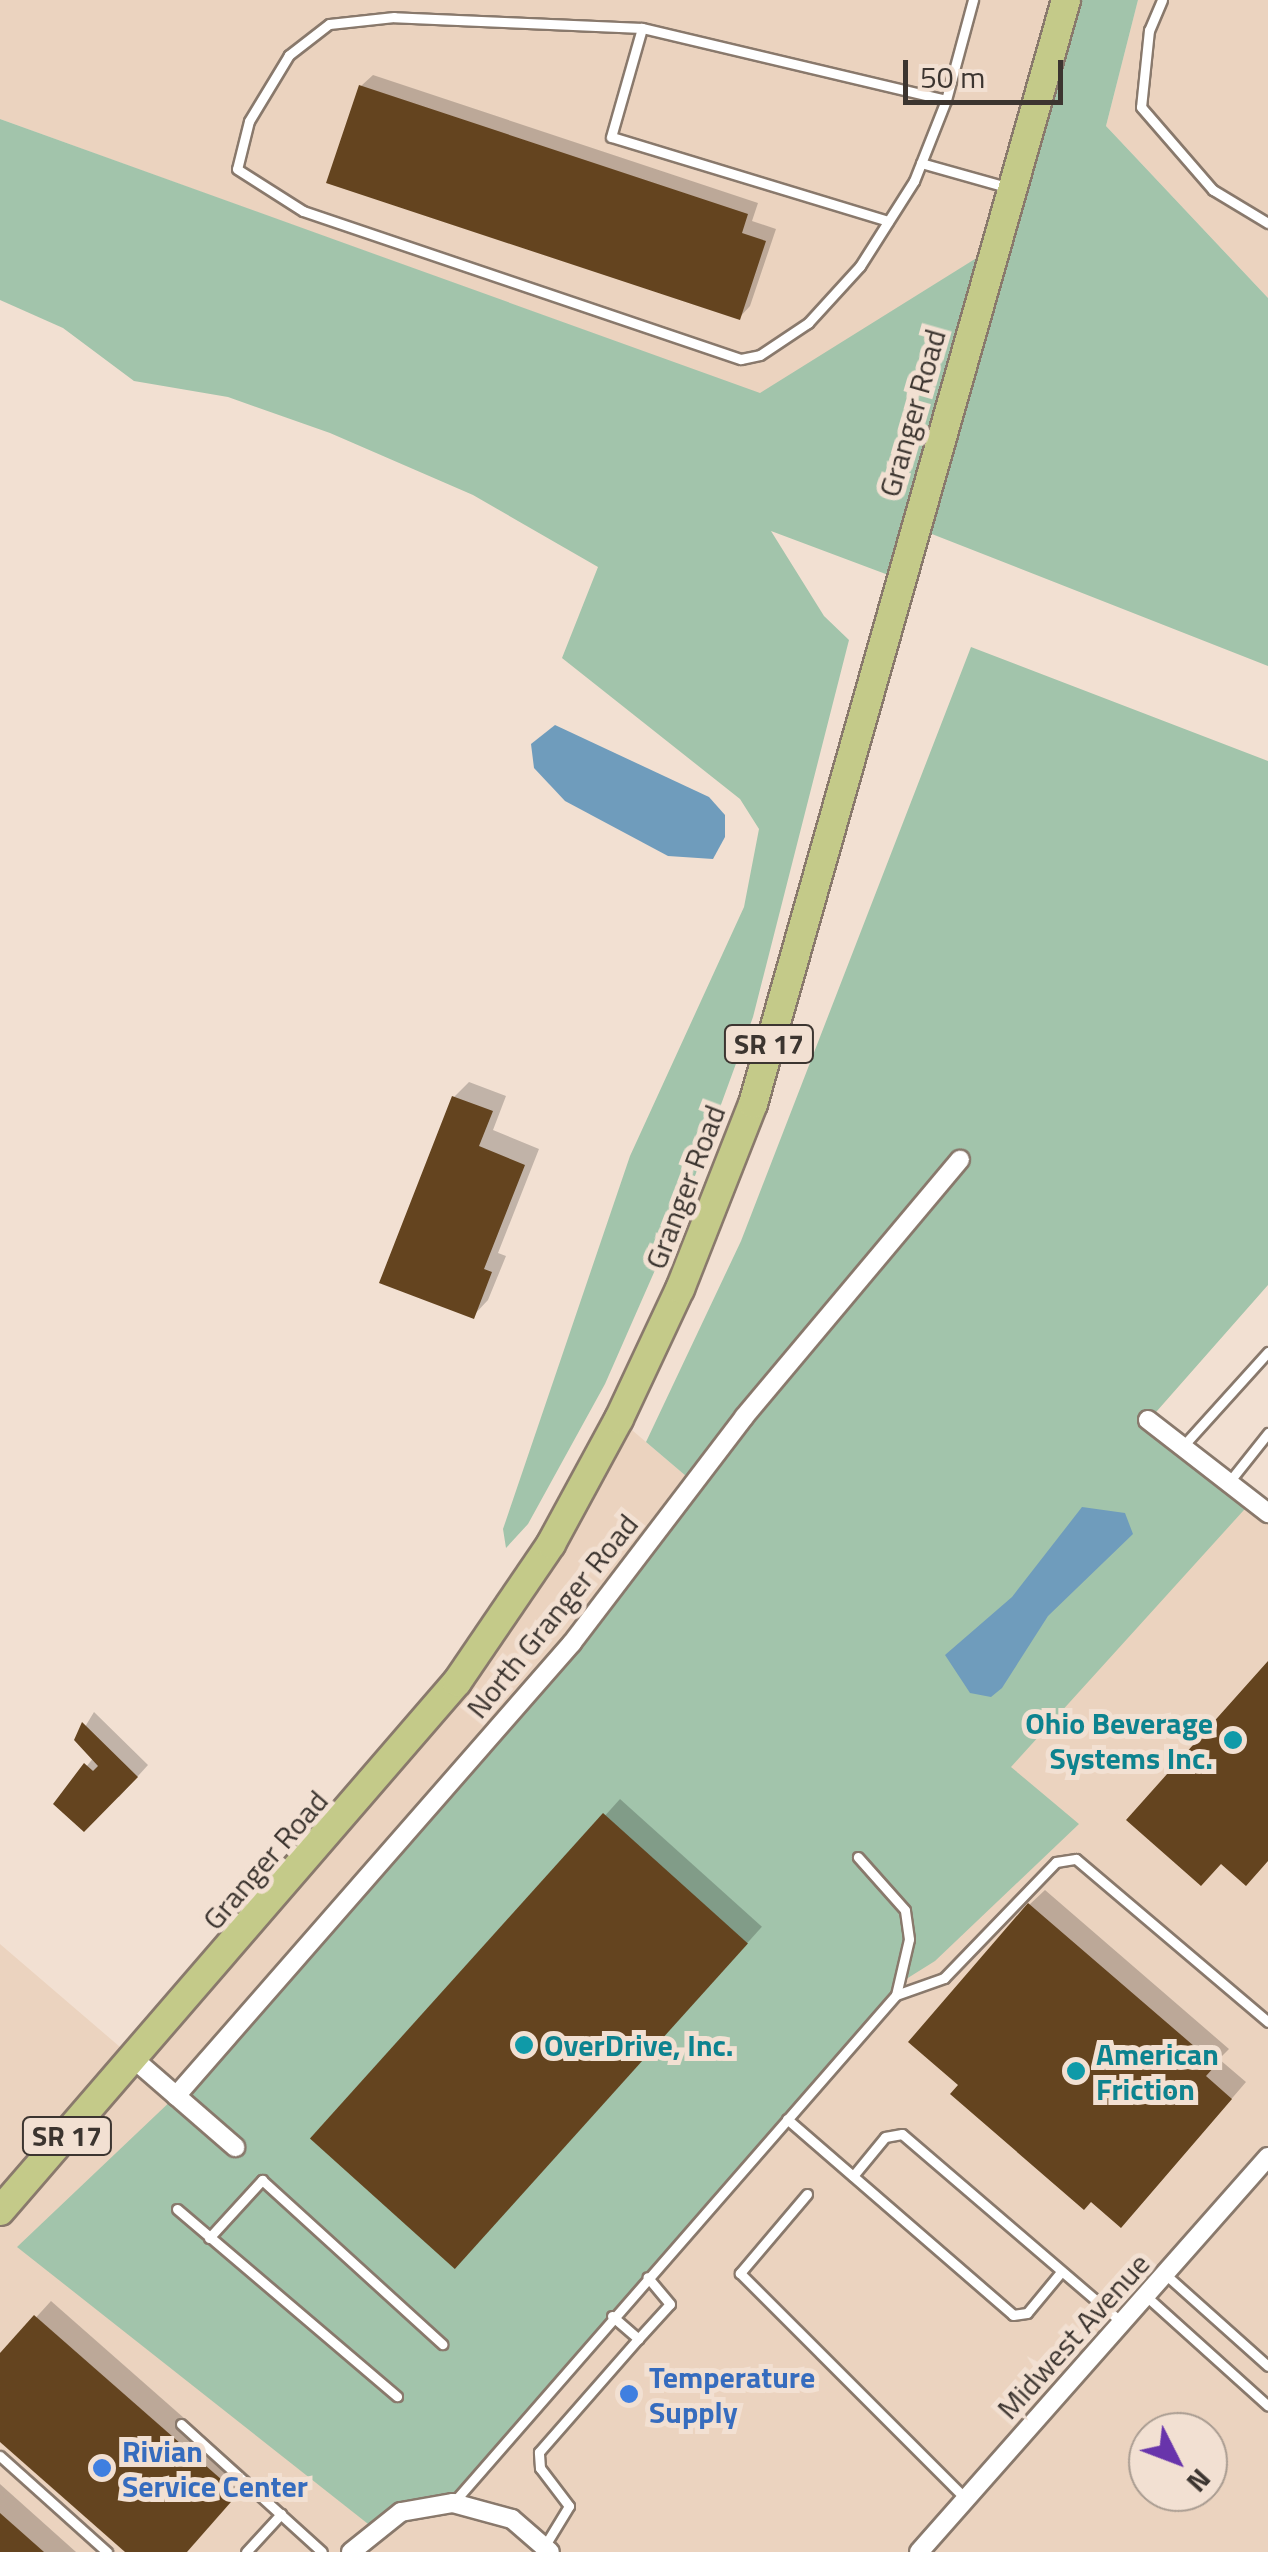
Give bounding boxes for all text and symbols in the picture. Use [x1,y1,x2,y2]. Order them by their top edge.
scale bar [908,40,1068,102]
text: 50 m [920,54,985,100]
street label: Granger Road [871,325,953,501]
road number: SR 17 [722,1021,816,1067]
street label: Granger Road [637,1100,733,1274]
street label: North Granger Road [459,1507,645,1725]
place label: Ohio Beverage Systems Inc. [1025,1705,1213,1776]
marker: Ohio Beverage Systems Inc. [1222,1729,1244,1751]
street label: Granger Road [195,1783,335,1937]
place label: OverDrive, Inc. [544,2027,734,2063]
marker: OverDrive, Inc. [513,2034,535,2056]
place label: American Friction [1096,2036,1219,2106]
marker: American Friction [1065,2060,1087,2082]
road number: SR 17 [20,2113,114,2159]
street label: Midwest Avenue [989,2246,1157,2426]
place label: Temperature Supply [649,2359,815,2430]
marker: Temperature Supply [618,2383,640,2405]
north arrow [1128,2412,1228,2512]
place label: Rivian Service Center [122,2433,308,2504]
marker: Rivian Service Center [91,2457,113,2479]
text: N [1177,2459,1222,2503]

